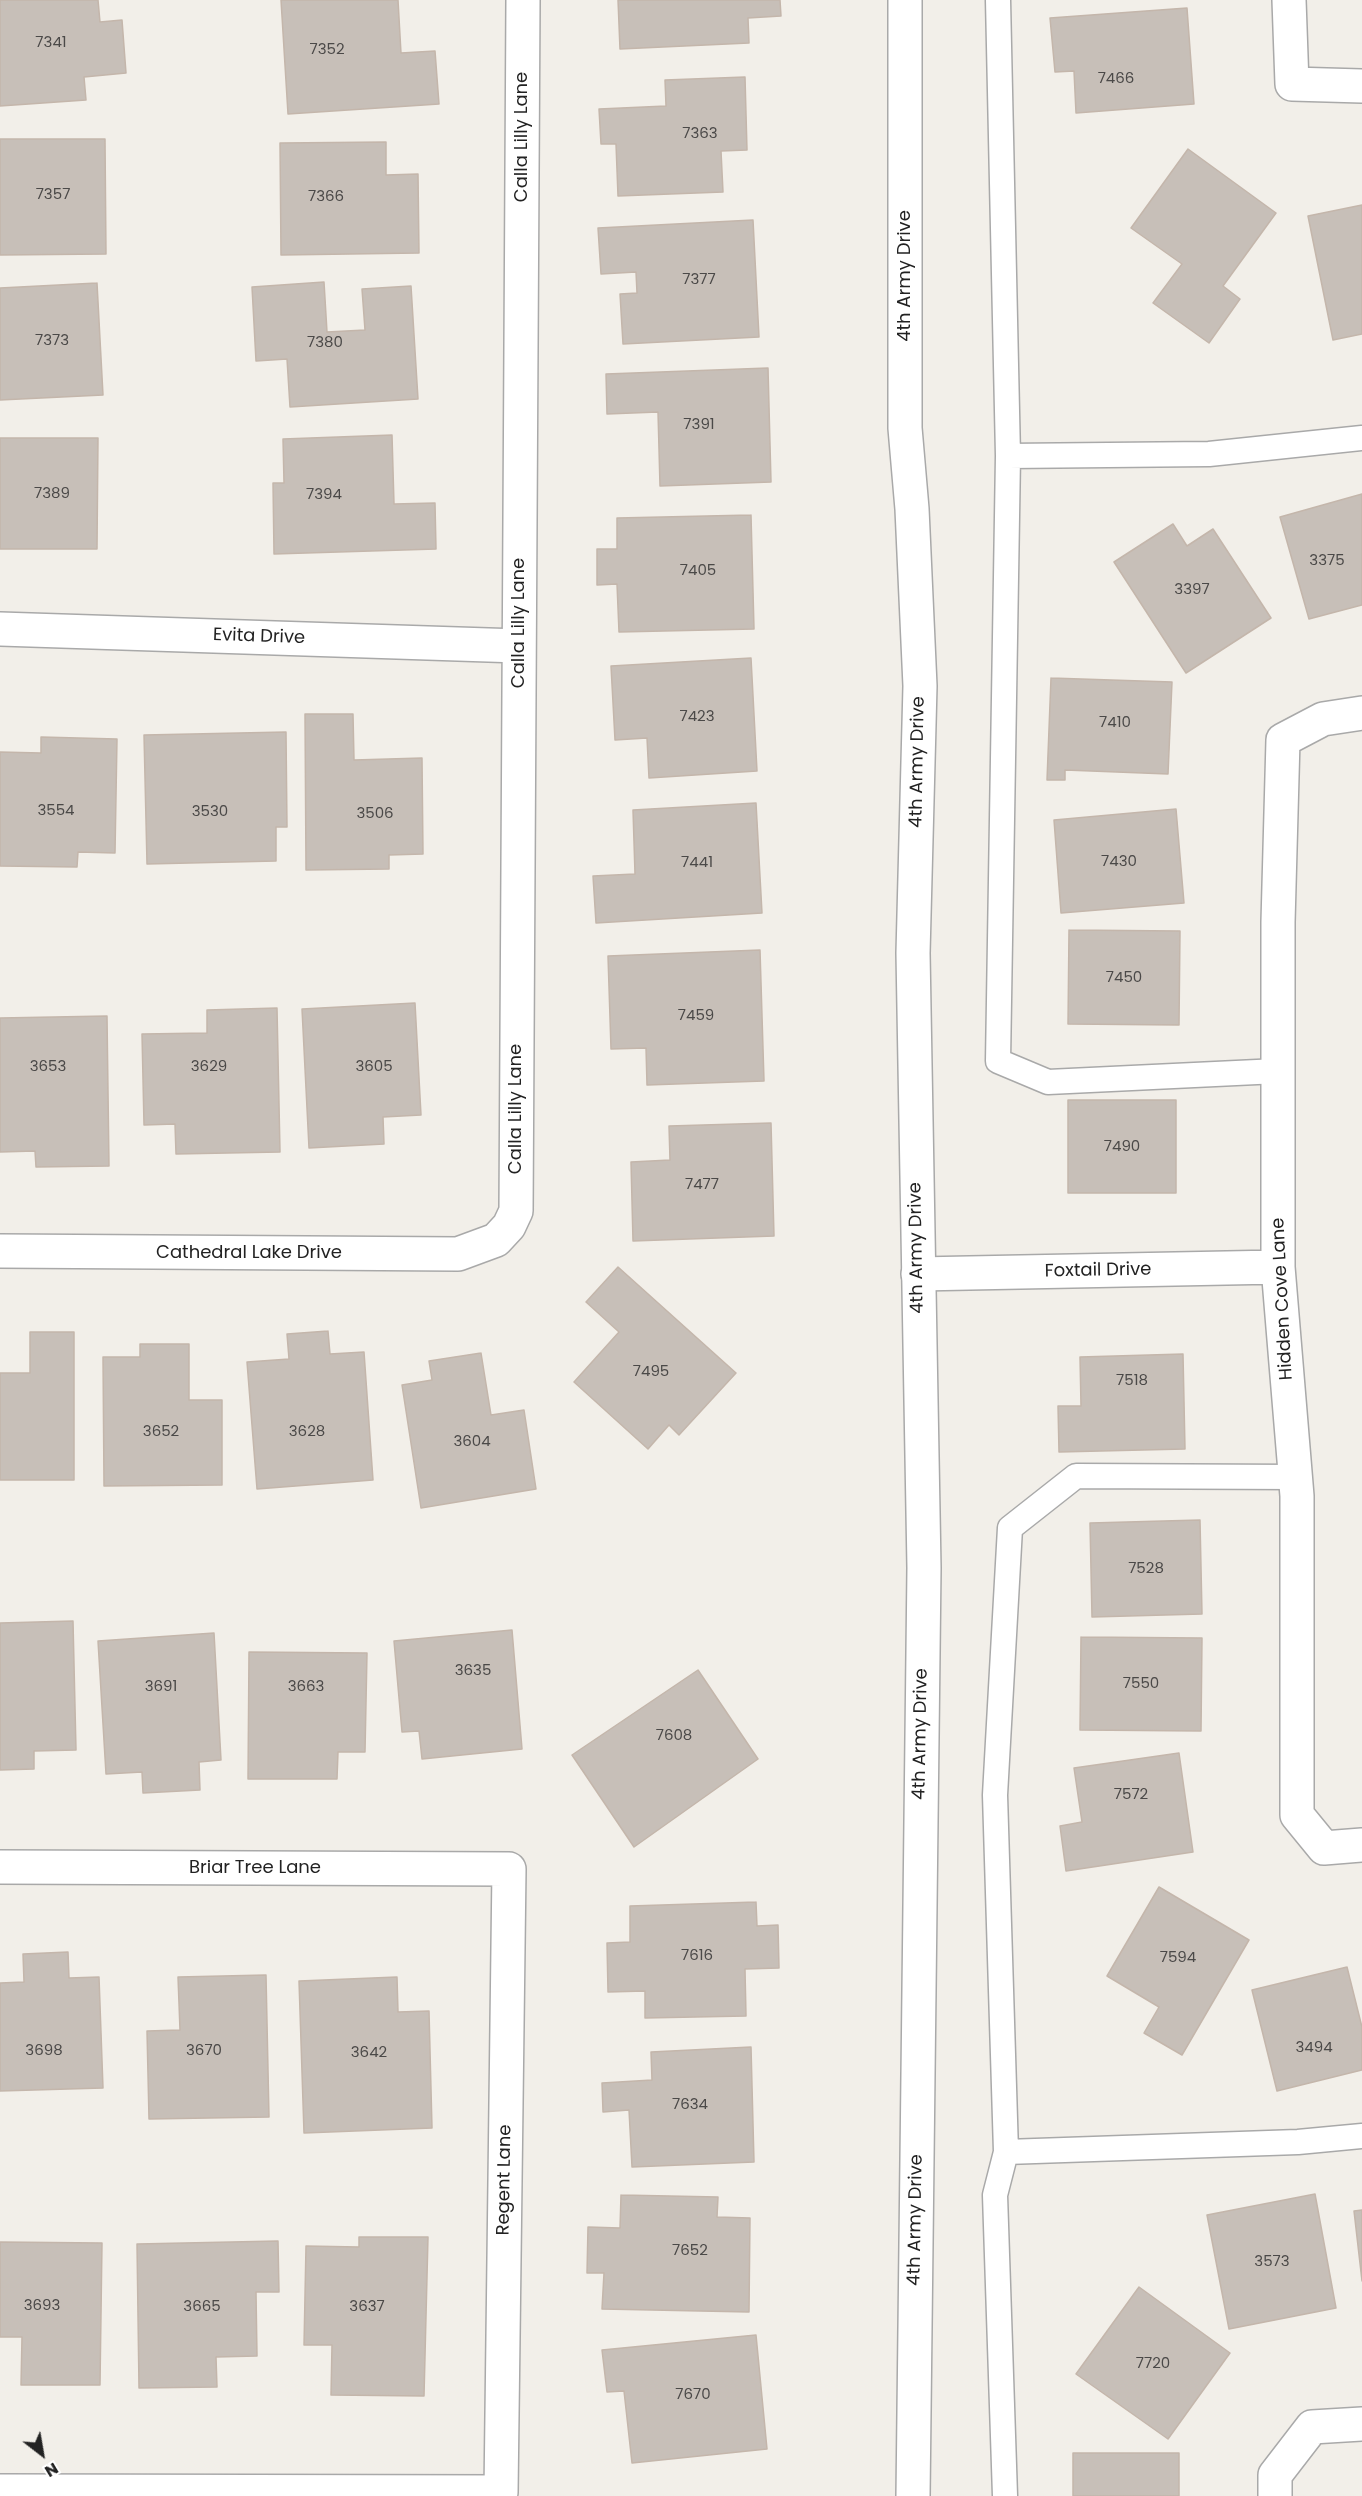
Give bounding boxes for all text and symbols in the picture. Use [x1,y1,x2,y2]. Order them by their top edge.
house number: 7341 [35,34,67,52]
house number: 7352 [309,41,345,59]
house number: 7466 [1098,70,1134,88]
street label: Calla Lilly Lane [511,72,533,202]
house number: 7363 [682,125,718,143]
house number: 7357 [36,186,70,204]
house number: 7366 [308,188,344,206]
street label: 4th Army Drive [894,210,916,342]
house number: 7377 [682,271,716,289]
house number: 7373 [35,332,69,350]
house number: 7380 [307,334,343,352]
house number: 7391 [683,416,715,434]
house number: 7389 [34,485,70,503]
house number: 7394 [306,486,342,504]
house number: 3375 [1309,552,1345,570]
street label: Calla Lilly Lane [508,558,530,688]
house number: 7405 [680,562,716,580]
house number: 3397 [1174,581,1210,599]
street label: Evita Drive [212,625,306,649]
street label: 4th Army Drive [906,696,930,828]
house number: 7423 [679,708,715,726]
house number: 7410 [1099,714,1131,732]
house number: 3554 [37,802,75,820]
house number: 3530 [192,803,228,821]
house number: 3506 [356,805,394,823]
house number: 7430 [1101,853,1137,871]
house number: 7441 [681,854,713,872]
house number: 7450 [1106,969,1142,987]
house number: 7459 [678,1007,714,1025]
street label: Calla Lilly Lane [505,1044,527,1174]
house number: 3653 [30,1058,66,1076]
house number: 3629 [191,1058,227,1076]
house number: 3605 [355,1058,393,1076]
house number: 7490 [1104,1138,1140,1156]
house number: 7477 [685,1176,719,1194]
street label: 4th Army Drive [905,1182,929,1314]
street label: Hidden Cove Lane [1268,1217,1298,1381]
street label: Cathedral Lake Drive [156,1242,342,1264]
street label: Foxtail Drive [1044,1259,1152,1283]
house number: 7495 [633,1363,669,1381]
house number: 7518 [1116,1372,1148,1390]
house number: 3652 [143,1423,179,1441]
house number: 3628 [289,1423,325,1441]
house number: 3604 [453,1433,491,1451]
house number: 7528 [1128,1560,1164,1578]
house number: 3635 [455,1662,491,1680]
street label: 4th Army Drive [909,1668,933,1800]
house number: 7550 [1123,1675,1159,1693]
house number: 3691 [145,1678,177,1696]
house number: 3663 [288,1678,324,1696]
house number: 7608 [656,1727,692,1745]
house number: 7572 [1114,1786,1148,1804]
street label: Briar Tree Lane [189,1857,321,1879]
house number: 7616 [681,1947,713,1965]
house number: 7594 [1160,1949,1196,1967]
house number: 3494 [1295,2039,1333,2057]
house number: 3698 [25,2042,63,2060]
house number: 3670 [186,2042,222,2060]
house number: 3642 [351,2044,387,2062]
house number: 7634 [672,2096,708,2114]
street label: Regent Lane [493,2124,517,2236]
street label: 4th Army Drive [904,2154,928,2286]
house number: 7652 [672,2242,708,2260]
house number: 3573 [1254,2253,1290,2271]
house number: 3693 [24,2297,60,2315]
house number: 3665 [183,2298,221,2316]
house number: 3637 [349,2298,385,2316]
house number: 7720 [1136,2355,1170,2373]
house number: 7670 [675,2386,711,2404]
north arrow [12,2424,72,2484]
text: N [40,2457,63,2483]

